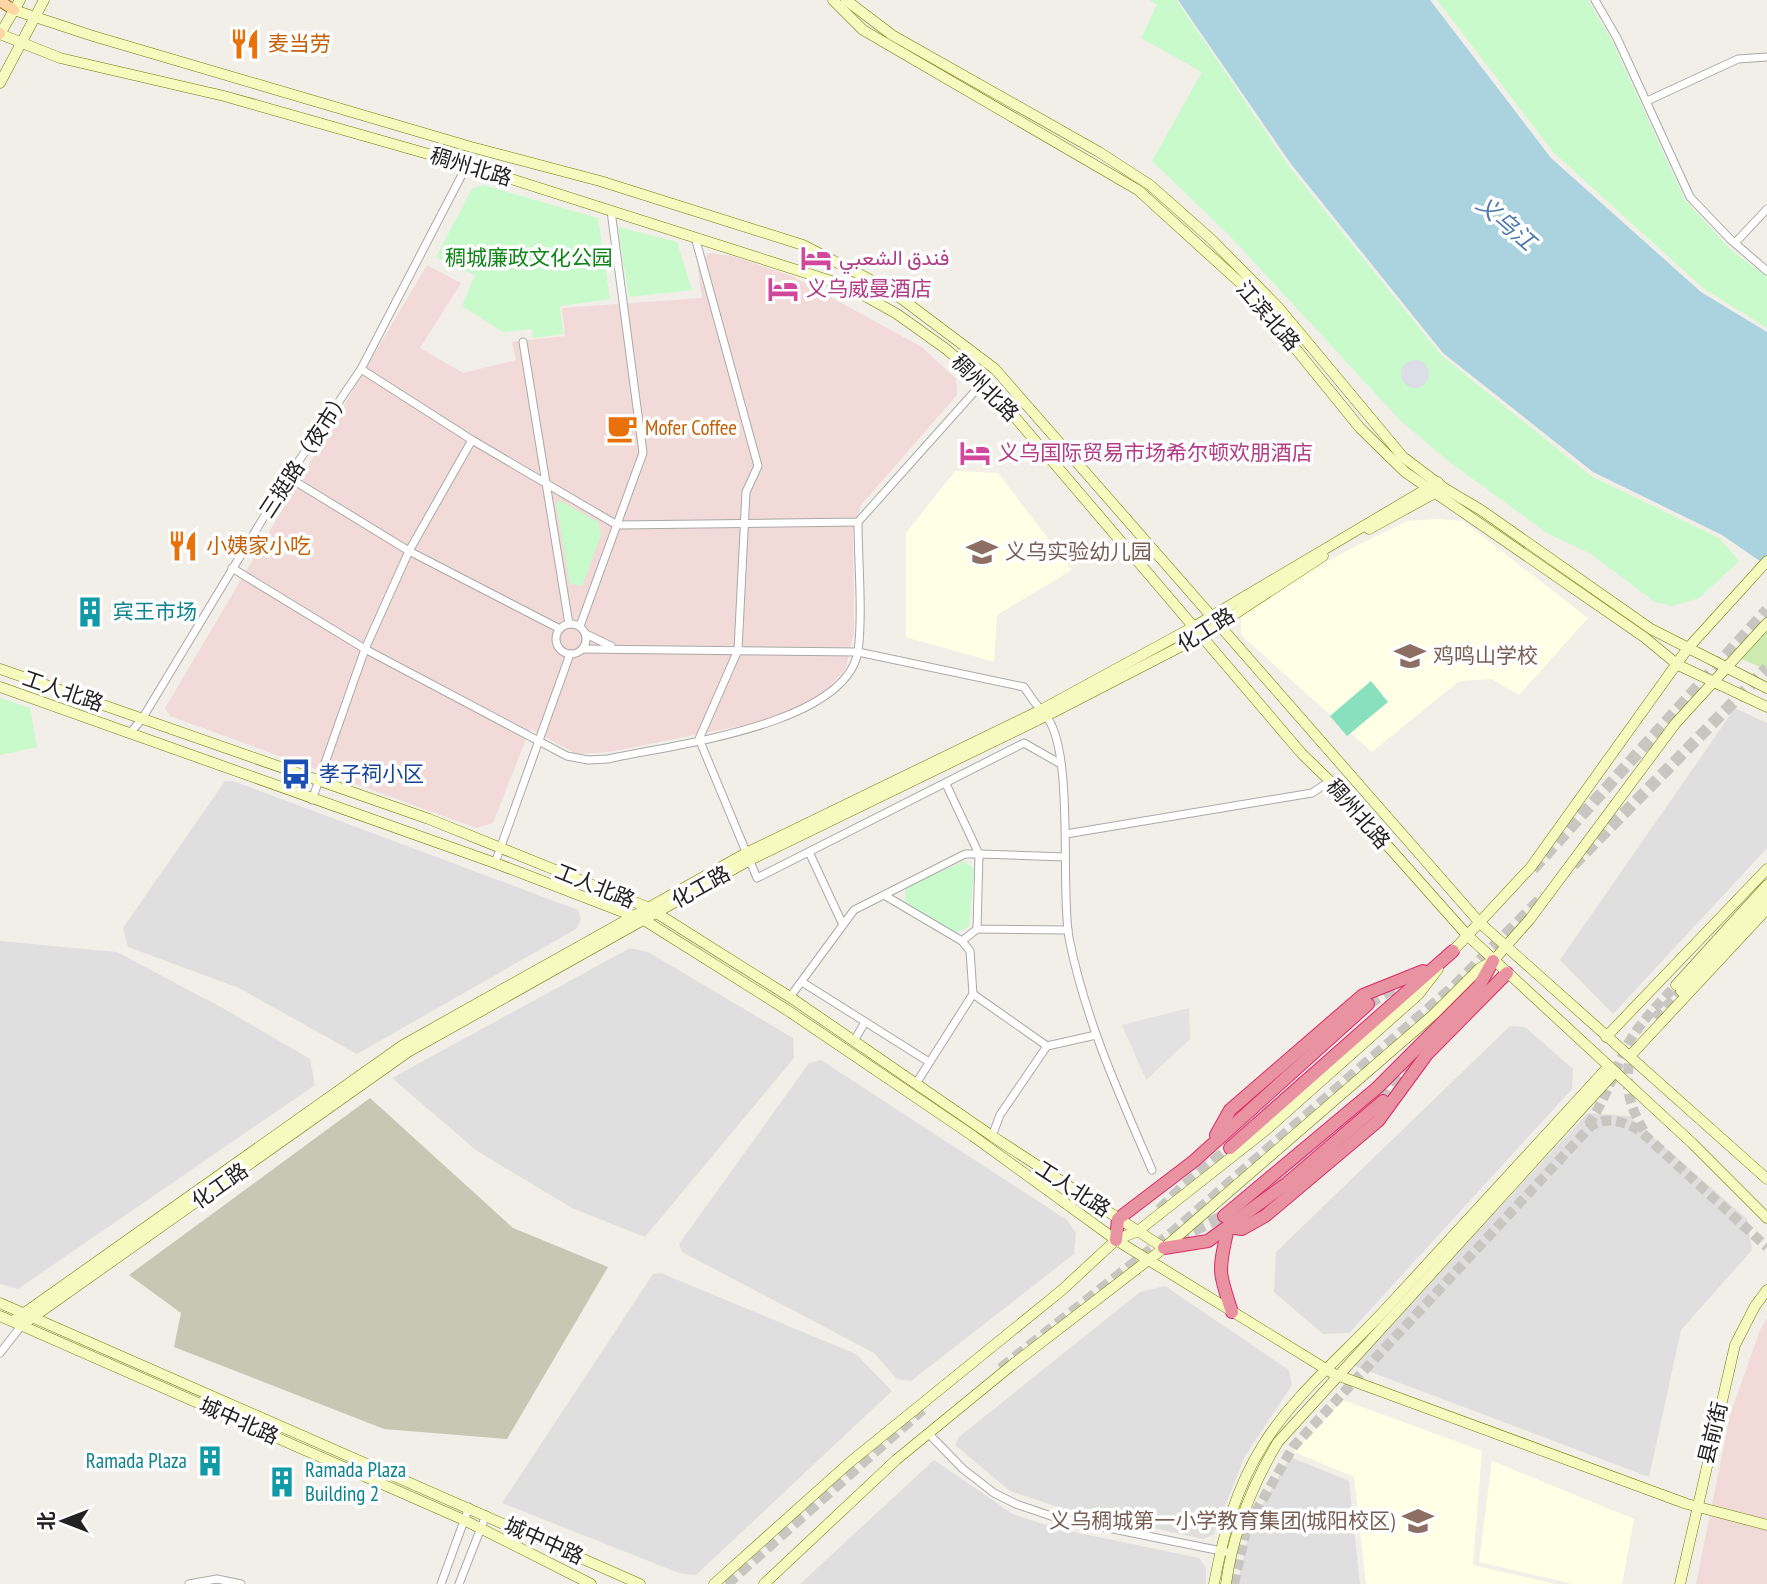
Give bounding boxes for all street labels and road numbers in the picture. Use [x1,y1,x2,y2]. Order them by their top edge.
street label: 稠州北路 [427,141,515,192]
street label: 江滨北路 [1231,275,1306,356]
street label: 稠州北路 [946,348,1025,427]
street label: 三挺路（夜市） [253,385,356,523]
street label: 化工路 [1172,601,1240,658]
street label: 工人北路 [19,664,107,717]
street label: 稠州北路 [1321,773,1396,854]
street label: 工人北路 [551,857,639,914]
street label: 化工路 [667,859,735,914]
street label: 工人北路 [1031,1154,1116,1223]
street label: 化工路 [186,1156,253,1215]
street label: 城中北路 [195,1391,283,1450]
street label: 县前街 [1692,1399,1733,1467]
street label: 城中中路 [500,1511,588,1570]

